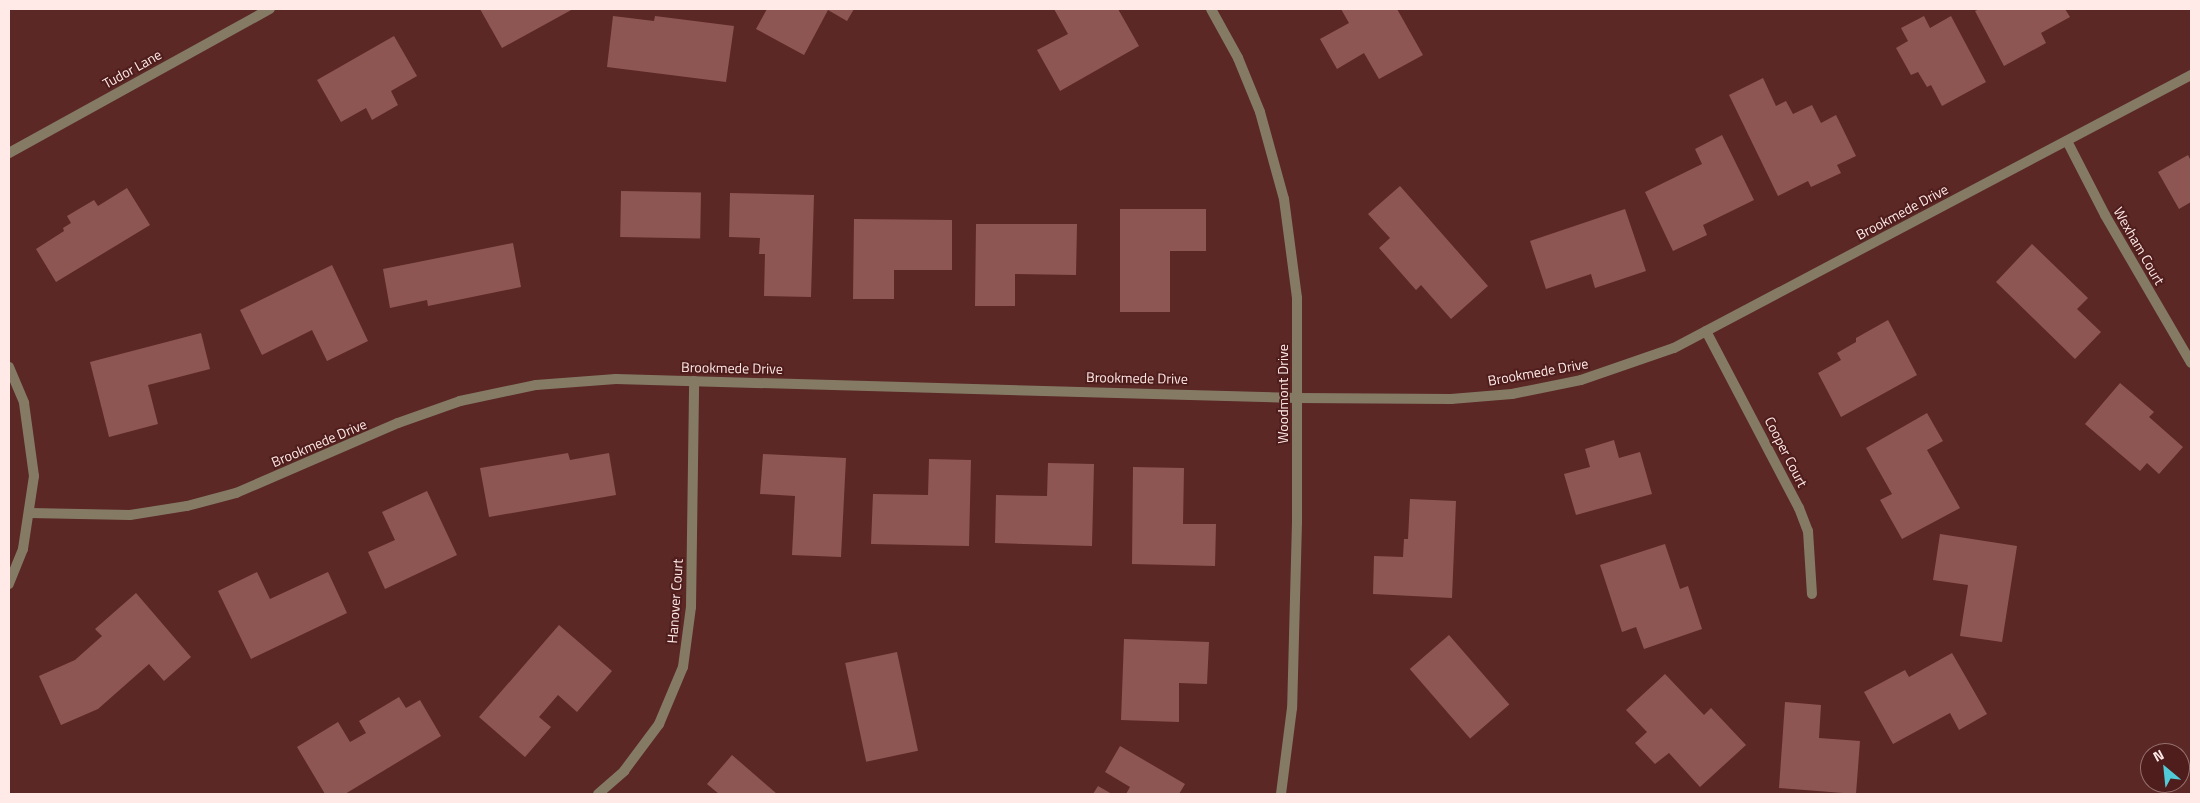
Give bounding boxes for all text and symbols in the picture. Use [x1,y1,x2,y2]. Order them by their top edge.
street label: Tudor Lane [100,46,164,92]
street label: Brookmede Drive [1853,181,1951,243]
street label: Wexham Court [2110,204,2168,288]
street label: Woodmont Drive [1275,344,1291,444]
street label: Brookmede Drive [1486,355,1590,389]
street label: Brookmede Drive [681,359,783,377]
street label: Brookmede Drive [1086,369,1188,387]
street label: Cooper Court [1761,414,1811,490]
street label: Brookmede Drive [269,415,369,471]
street label: Hanover Court [664,558,686,644]
north arrow [2140,743,2190,793]
text: N [2149,744,2167,767]

